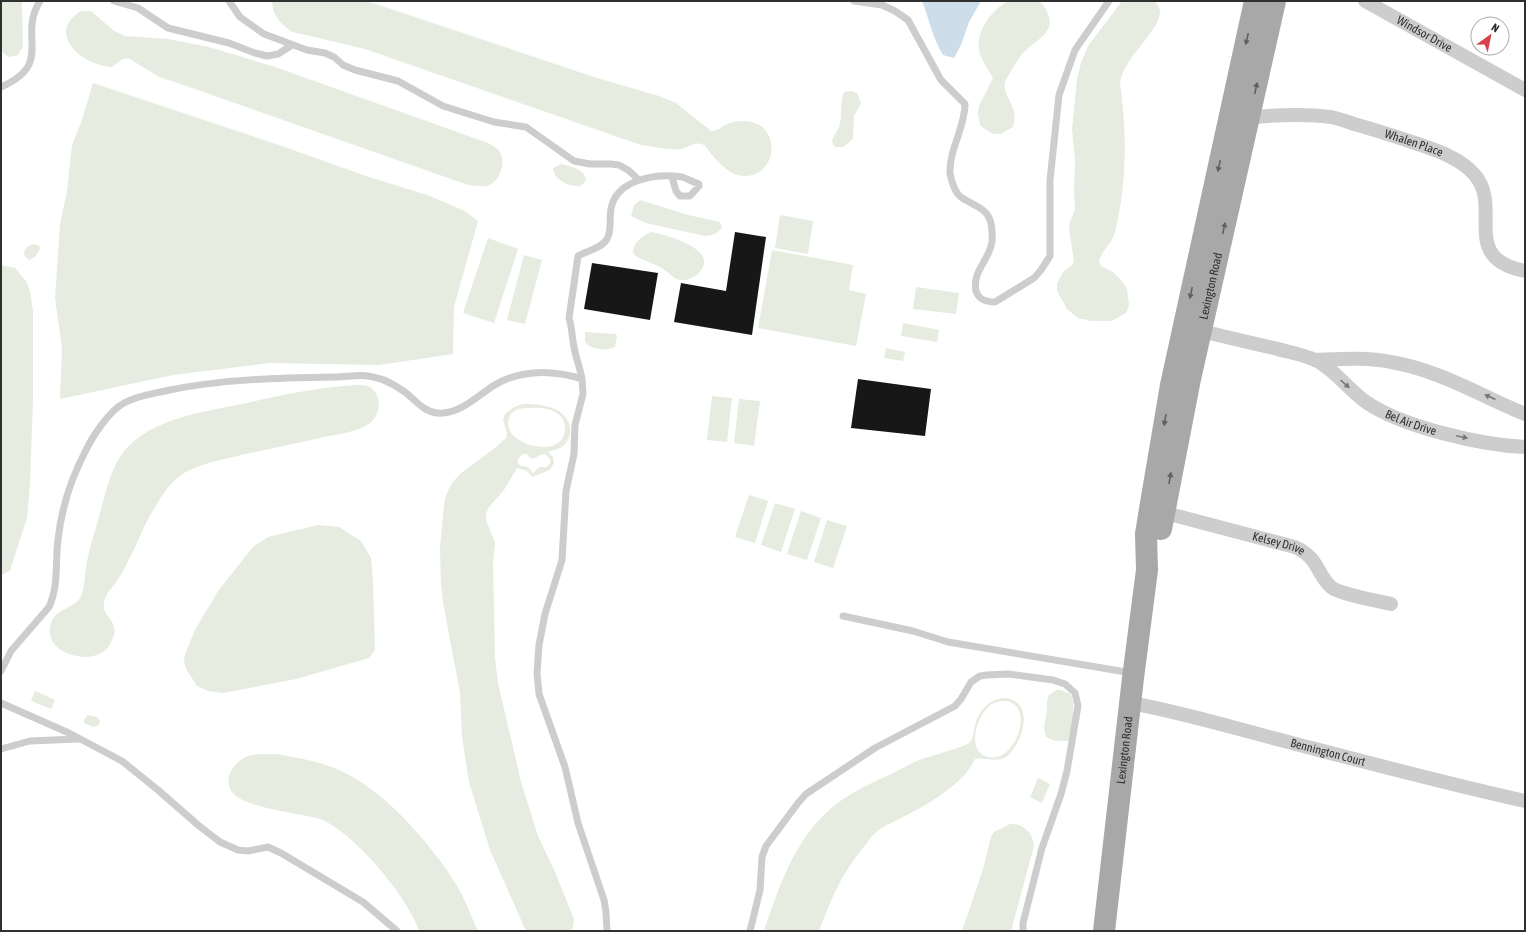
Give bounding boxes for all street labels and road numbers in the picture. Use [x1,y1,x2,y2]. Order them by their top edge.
street label: Windsor Drive [1394,13,1455,55]
street label: Whalen Place [1383,127,1445,159]
street label: Lexington Road [1197,251,1225,321]
street label: Bel Air Drive [1383,407,1438,438]
street label: Kelsey Drive [1251,529,1308,558]
street label: Lexington Road [1114,716,1136,785]
street label: Bennington Court [1289,736,1367,769]

